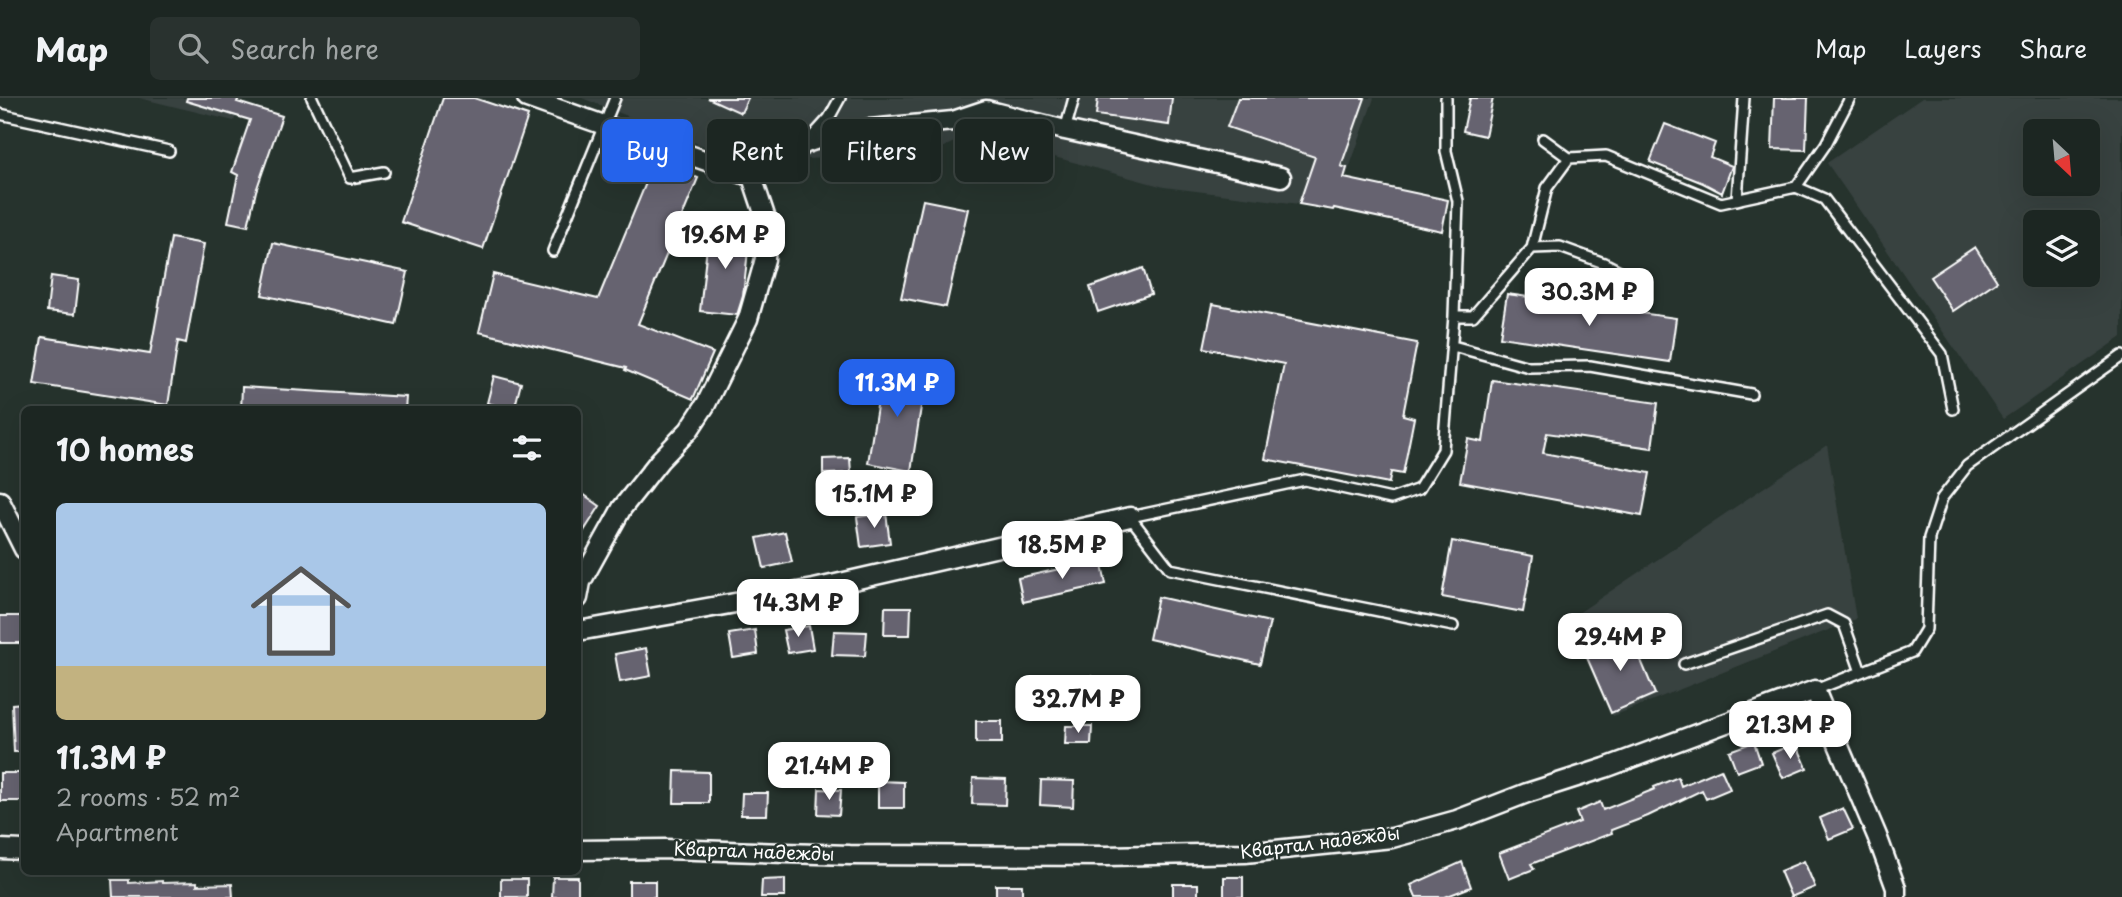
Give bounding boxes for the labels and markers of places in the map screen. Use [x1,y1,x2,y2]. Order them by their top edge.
pin: 19.6M ₽ [660,212,790,271]
pin: 30.3M ₽ [1524,268,1654,328]
pin: 11.3M ₽ [832,360,962,419]
pin: 15.1M ₽ [809,470,939,530]
pin: 18.5M ₽ [997,522,1127,581]
pin: 14.3M ₽ [733,580,863,639]
pin: 29.4M ₽ [1555,614,1685,673]
pin: 32.7M ₽ [1013,676,1143,735]
pin: 21.3M ₽ [1725,702,1855,761]
pin: 21.4M ₽ [764,742,894,802]

